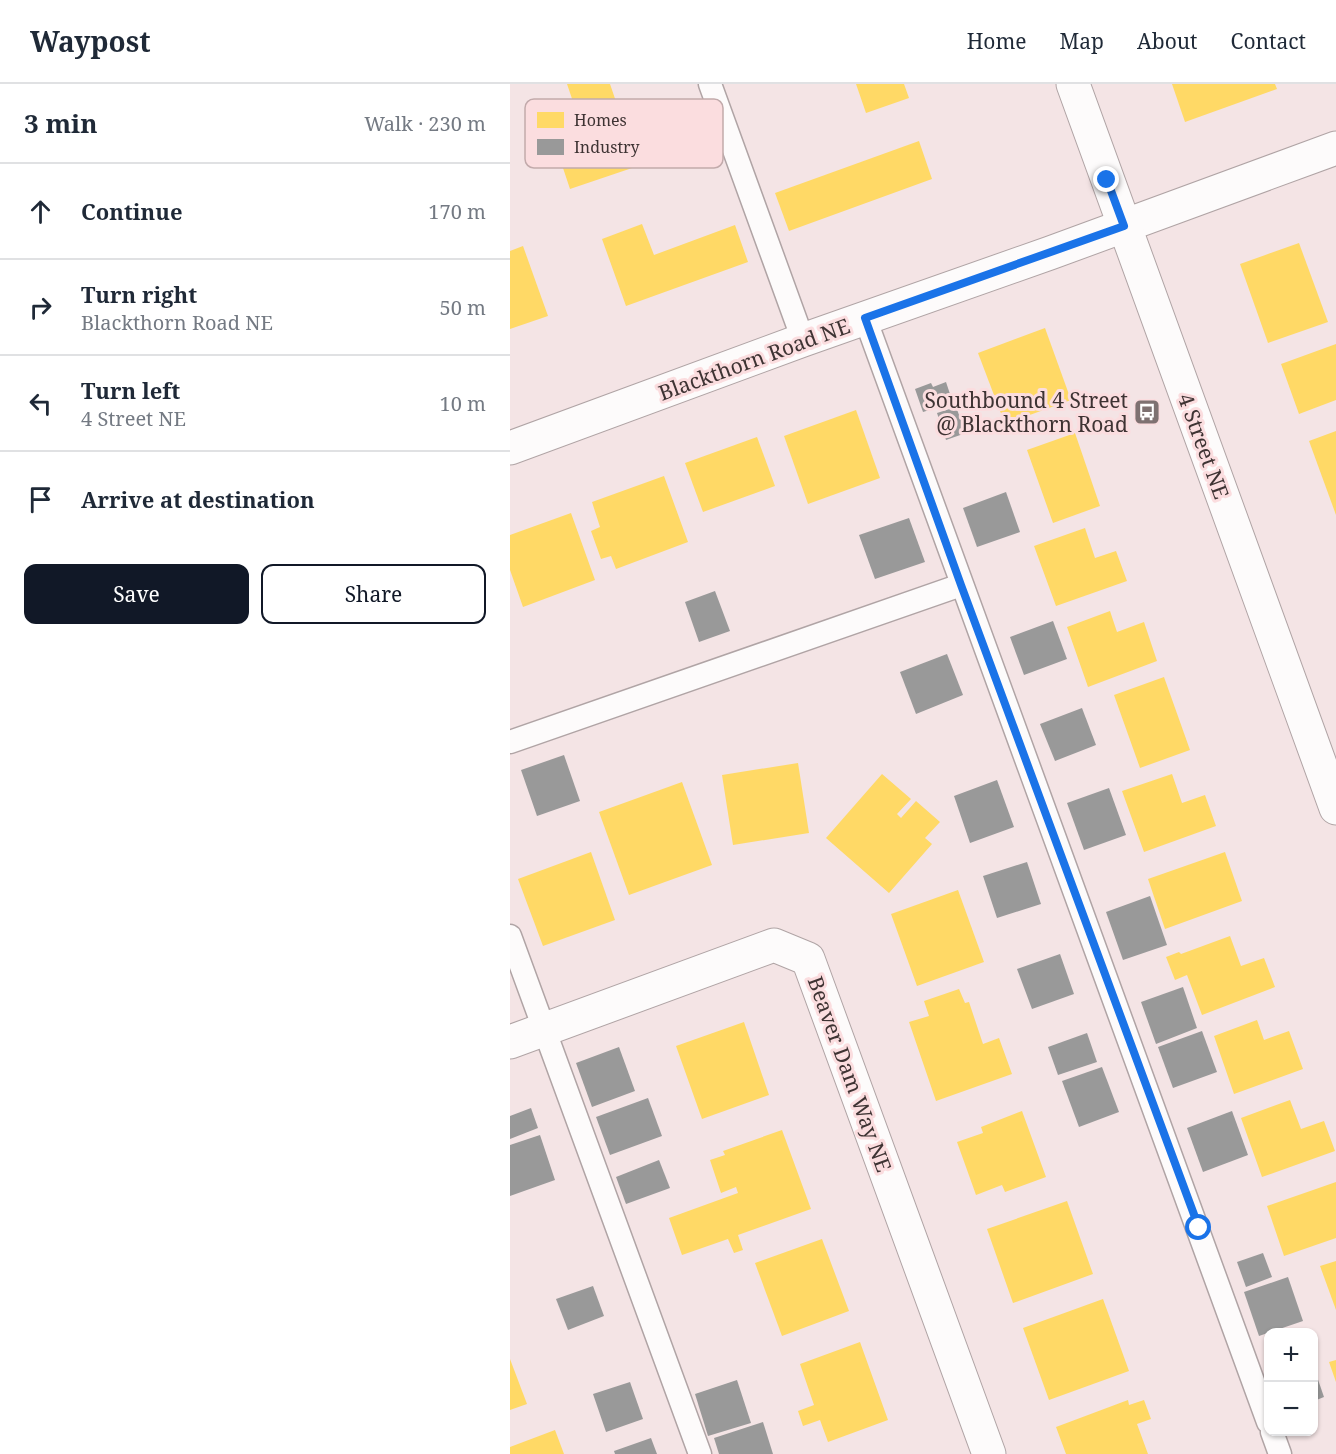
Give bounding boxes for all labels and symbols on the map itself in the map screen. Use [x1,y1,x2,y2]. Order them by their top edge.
legend [525,99,723,168]
text: Homes [574,109,627,131]
text: Industry [574,136,641,158]
route end [1093,166,1119,192]
street label: Blackthorn Road NE [654,311,854,407]
place label: Southbound 4 Street @ Blackthorn Road [924,386,1128,438]
street label: 4 Street NE [1172,389,1236,503]
bus stop icon: Southbound 4 Street @ Blackthorn Road [1132,397,1162,427]
street label: Beaver Dam Way NE [802,972,898,1176]
route start [1185,1214,1211,1240]

